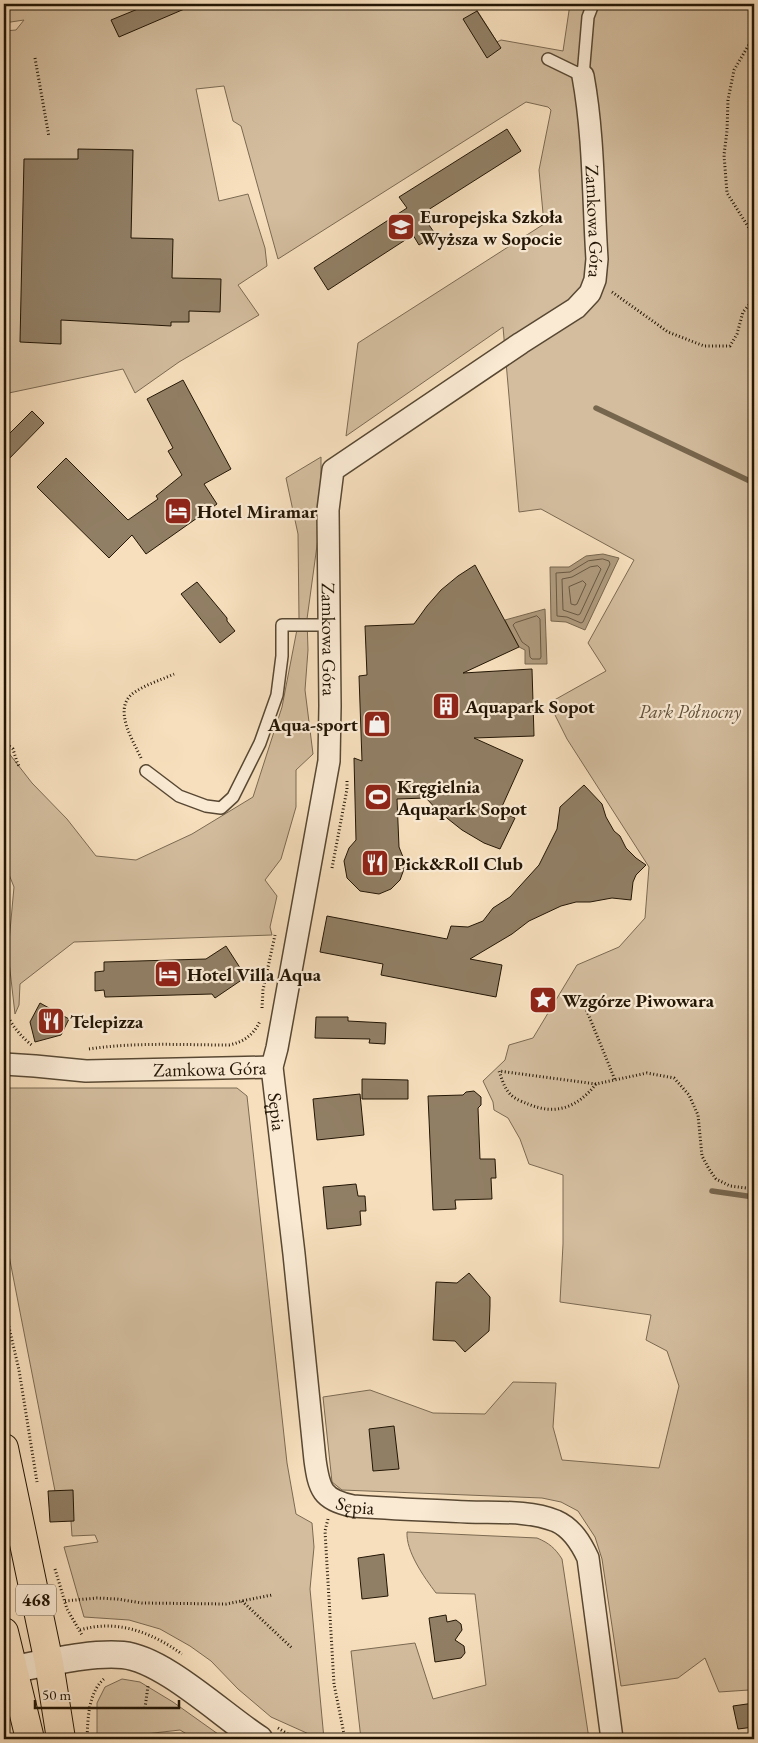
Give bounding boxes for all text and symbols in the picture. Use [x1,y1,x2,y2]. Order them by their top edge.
street label: Zamkowa Góra [580,164,609,279]
place label: Europejska Szkoła Wyższa w Sopocie [420,204,564,251]
school or university icon: Europejska Szkoła Wyższa w Sopocie [386,212,416,242]
hotel icon: Hotel Miramar [163,496,193,526]
place label: Hotel Miramar [197,499,317,524]
street label: Zamkowa Góra [316,583,342,697]
building icon: Aquapark Sopot [431,691,461,721]
place label: Aquapark Sopot [464,694,595,719]
park label: Park Północny [639,699,742,724]
shop icon: Aqua-sport [362,709,392,739]
place label: Aqua-sport [267,712,358,737]
place label: Kręgielnia Aquapark Sopot [396,774,527,821]
sports icon: Kręgielnia Aquapark Sopot [363,782,393,812]
restaurant icon: Pick&Roll Club [360,848,390,878]
place label: Pick&Roll Club [394,851,523,876]
hotel icon: Hotel Villa Aqua [153,959,183,989]
place label: Hotel Villa Aqua [187,962,322,987]
place icon: Wzgórze Piwowara [528,985,558,1015]
place label: Wzgórze Piwowara [562,988,715,1013]
restaurant icon: Telepizza [36,1006,66,1036]
place label: Telepizza [70,1009,144,1034]
street label: Zamkowa Góra [153,1055,267,1083]
street label: Sępia [262,1091,291,1133]
street label: Sępia [333,1490,376,1521]
road number: 468 [16,1584,56,1616]
scale bar [35,1678,179,1710]
text: 50 m [42,1685,71,1704]

